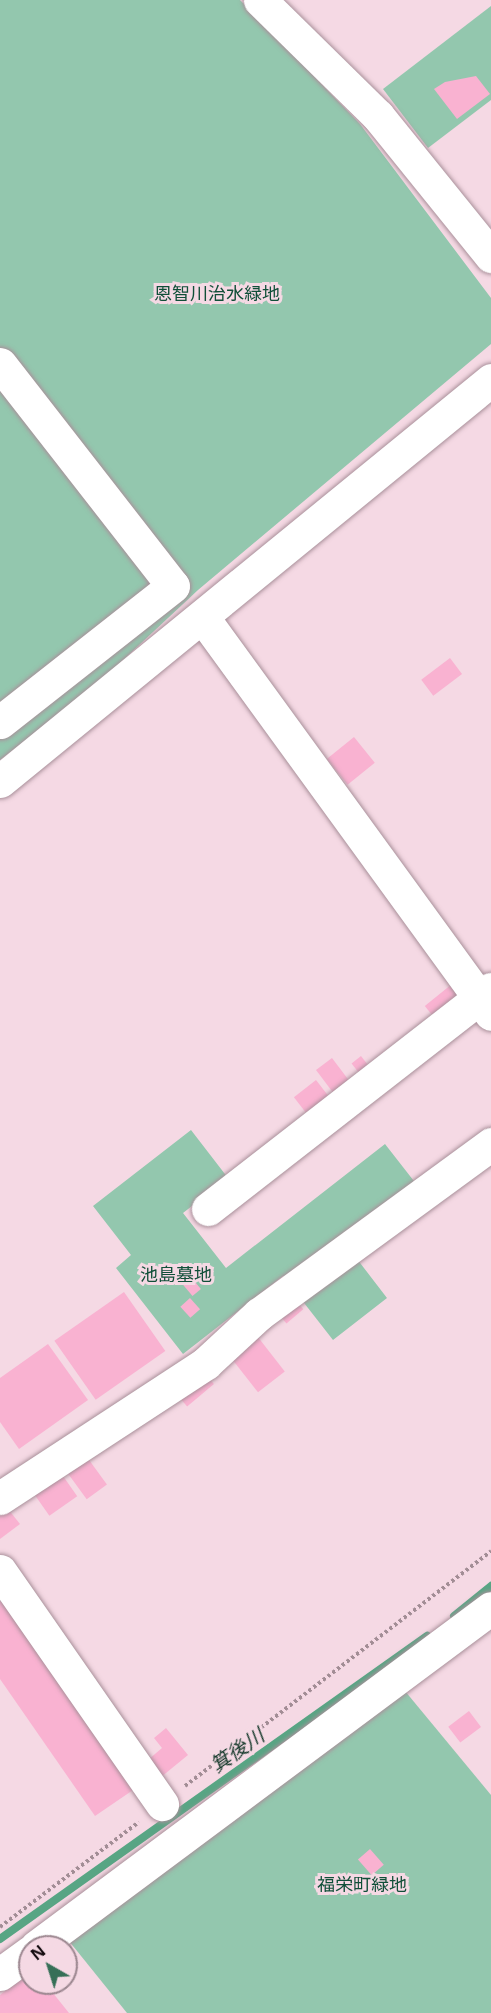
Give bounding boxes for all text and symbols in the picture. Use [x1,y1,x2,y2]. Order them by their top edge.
park label: 恩智川治水緑地 [154,282,280,304]
park label: 池島墓地 [140,1263,212,1285]
water label: 箕後川 [206,1723,268,1777]
park label: 福栄町緑地 [317,1873,407,1895]
north arrow [18,1935,78,1995]
text: N [26,1940,50,1965]

